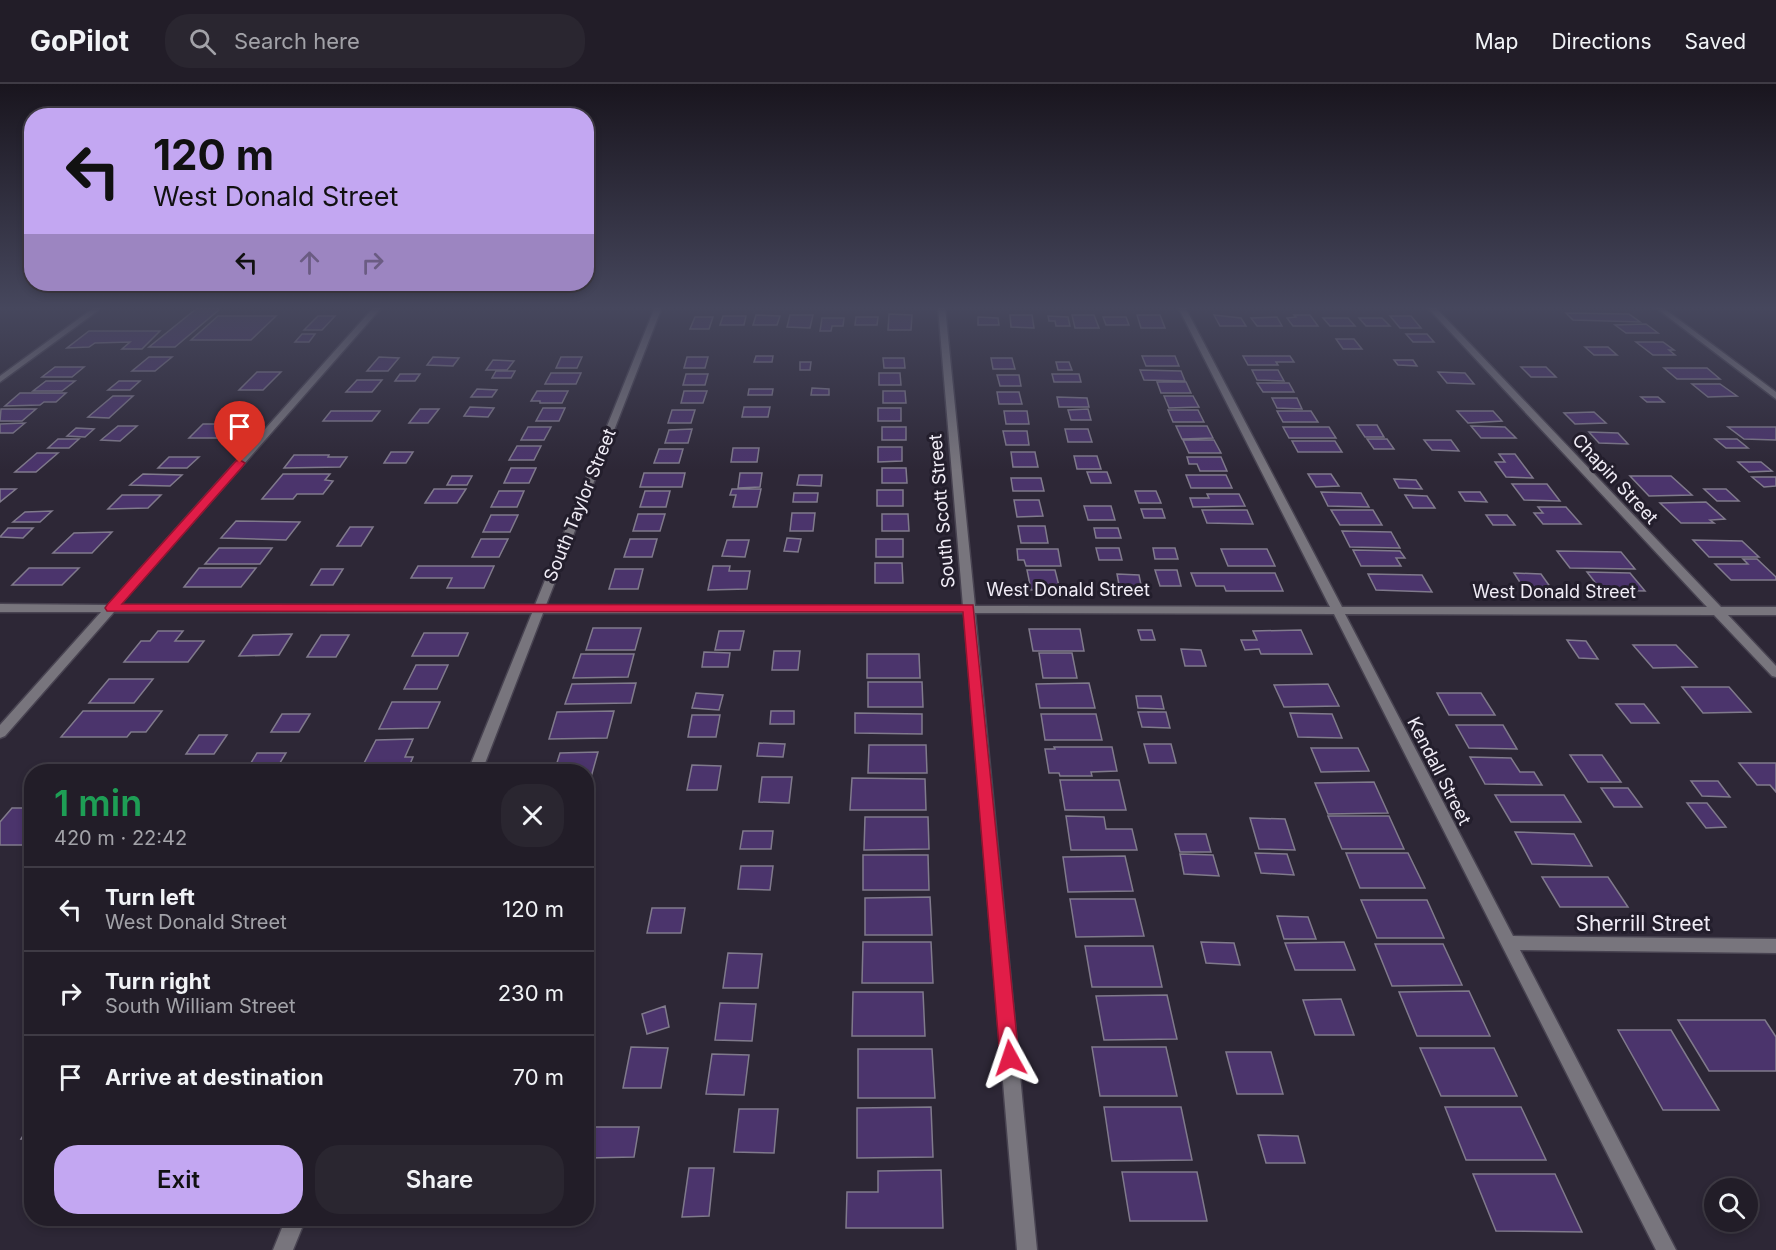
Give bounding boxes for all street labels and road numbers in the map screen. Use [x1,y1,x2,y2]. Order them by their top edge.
street label: South Taylor Street [539,425,620,584]
street label: Chapin Street [1568,429,1663,528]
street label: South Scott Street [924,433,959,589]
street label: West Donald Street [986,579,1150,600]
street label: West Donald Street [1472,581,1636,602]
street label: Kendall Street [1403,713,1476,828]
street label: Sherrill Street [1575,911,1711,936]

